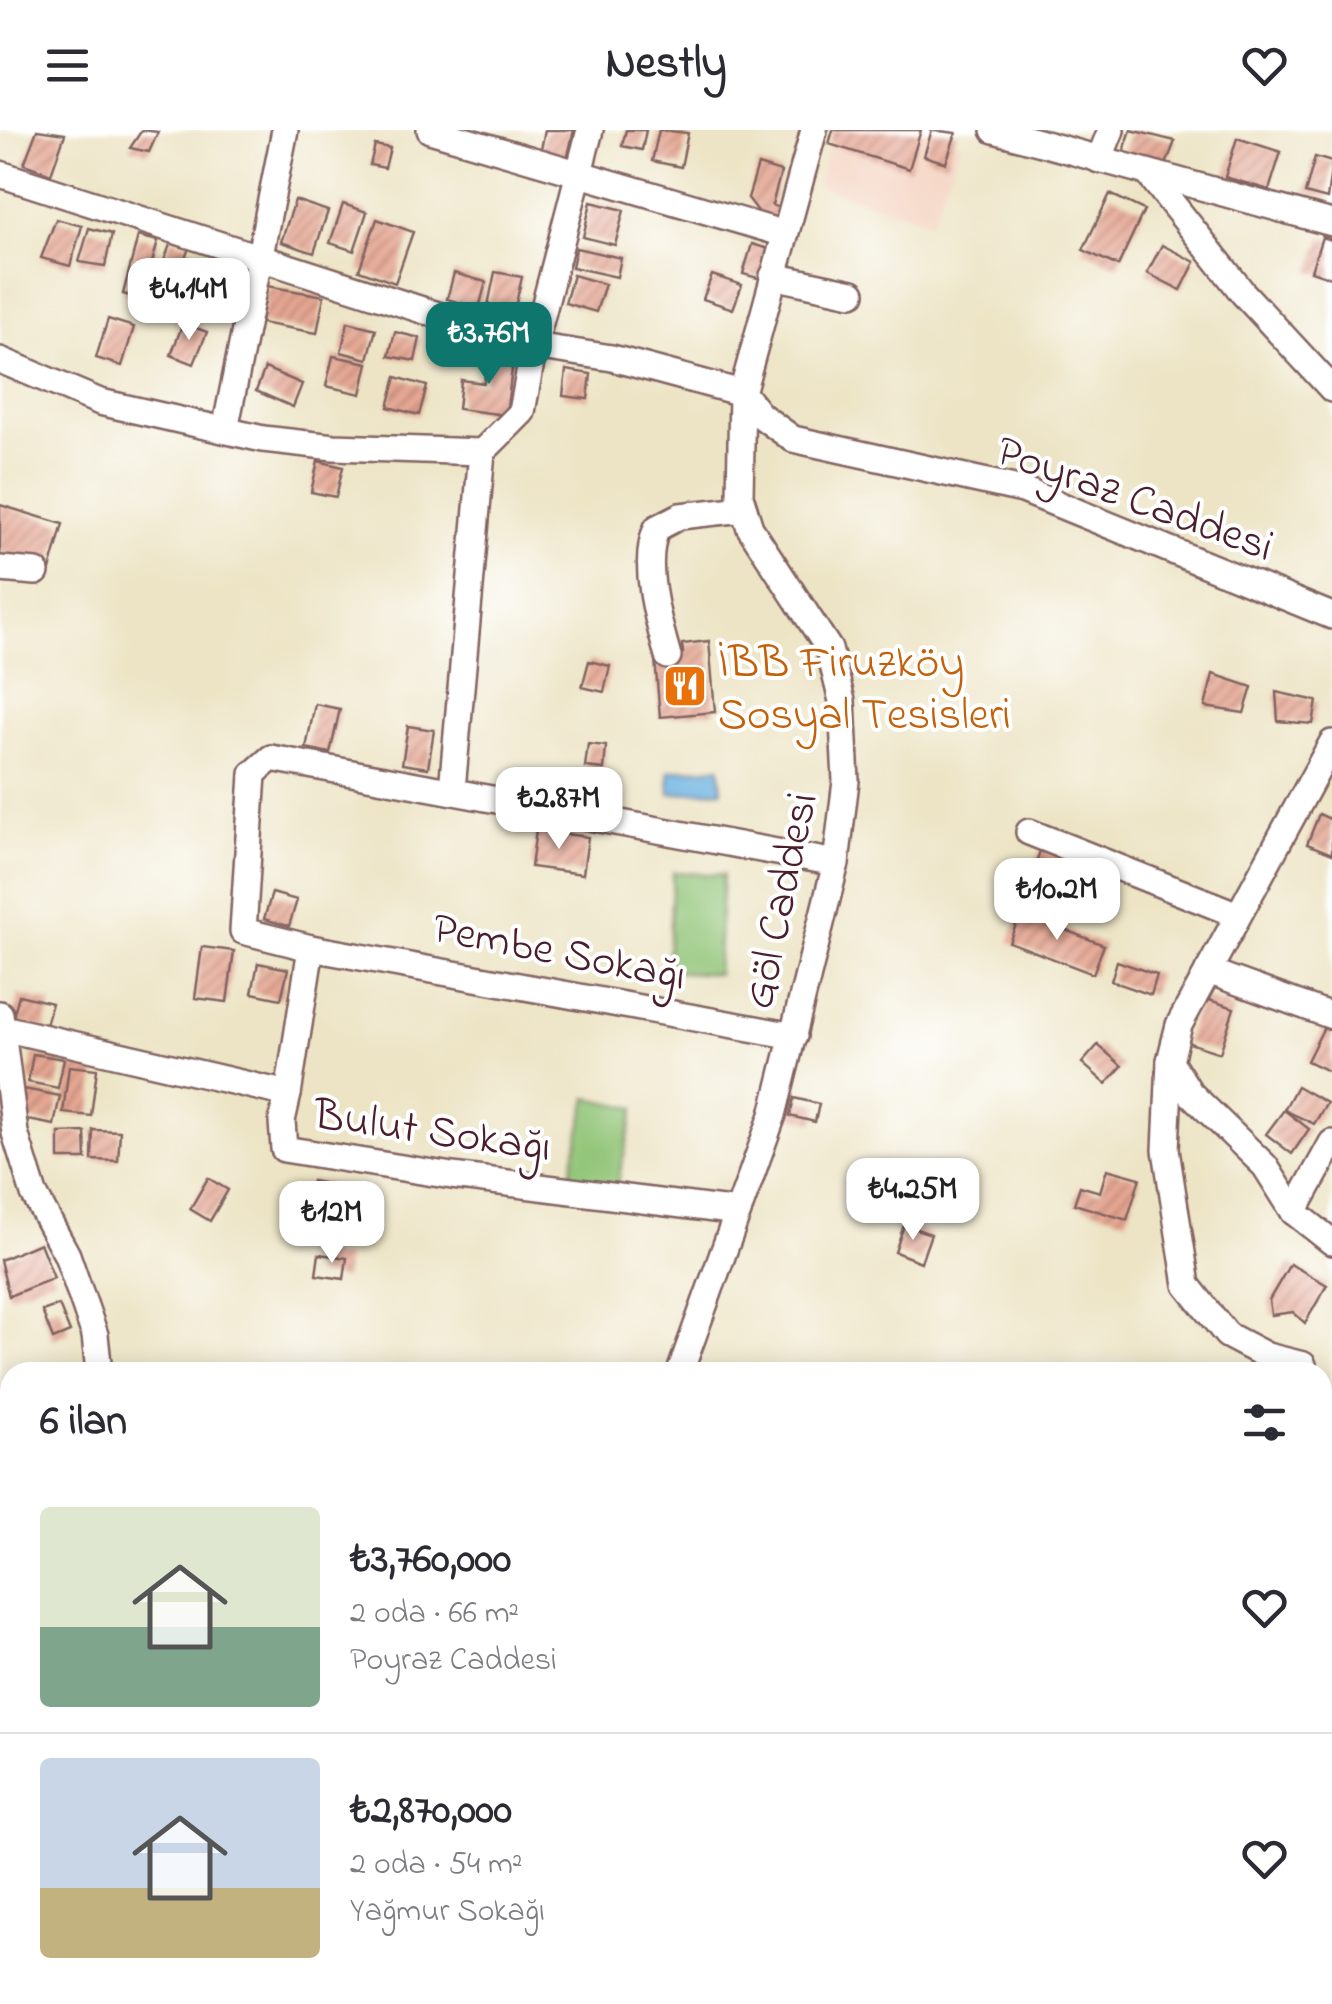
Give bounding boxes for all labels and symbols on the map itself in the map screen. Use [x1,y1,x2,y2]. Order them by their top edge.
pin: ₺4.14M [108,258,270,343]
pin: ₺3.76M [408,302,570,387]
street label: Poyraz Caddesi [986,420,1282,581]
place label: İBB Firuzköy Sosyal Tesisleri [718,632,1011,750]
restaurant icon: İBB Firuzköy Sosyal Tesisleri [662,663,708,709]
pin: ₺2.87M [478,767,640,852]
street label: Göl Caddesi [728,787,838,1015]
pin: ₺10.2M [976,858,1138,943]
street label: Pembe Sokağı [427,897,691,1011]
street label: Bulut Sokağı [309,1084,555,1182]
pin: ₺4.25M [832,1158,994,1243]
pin: ₺12M [273,1181,391,1266]

